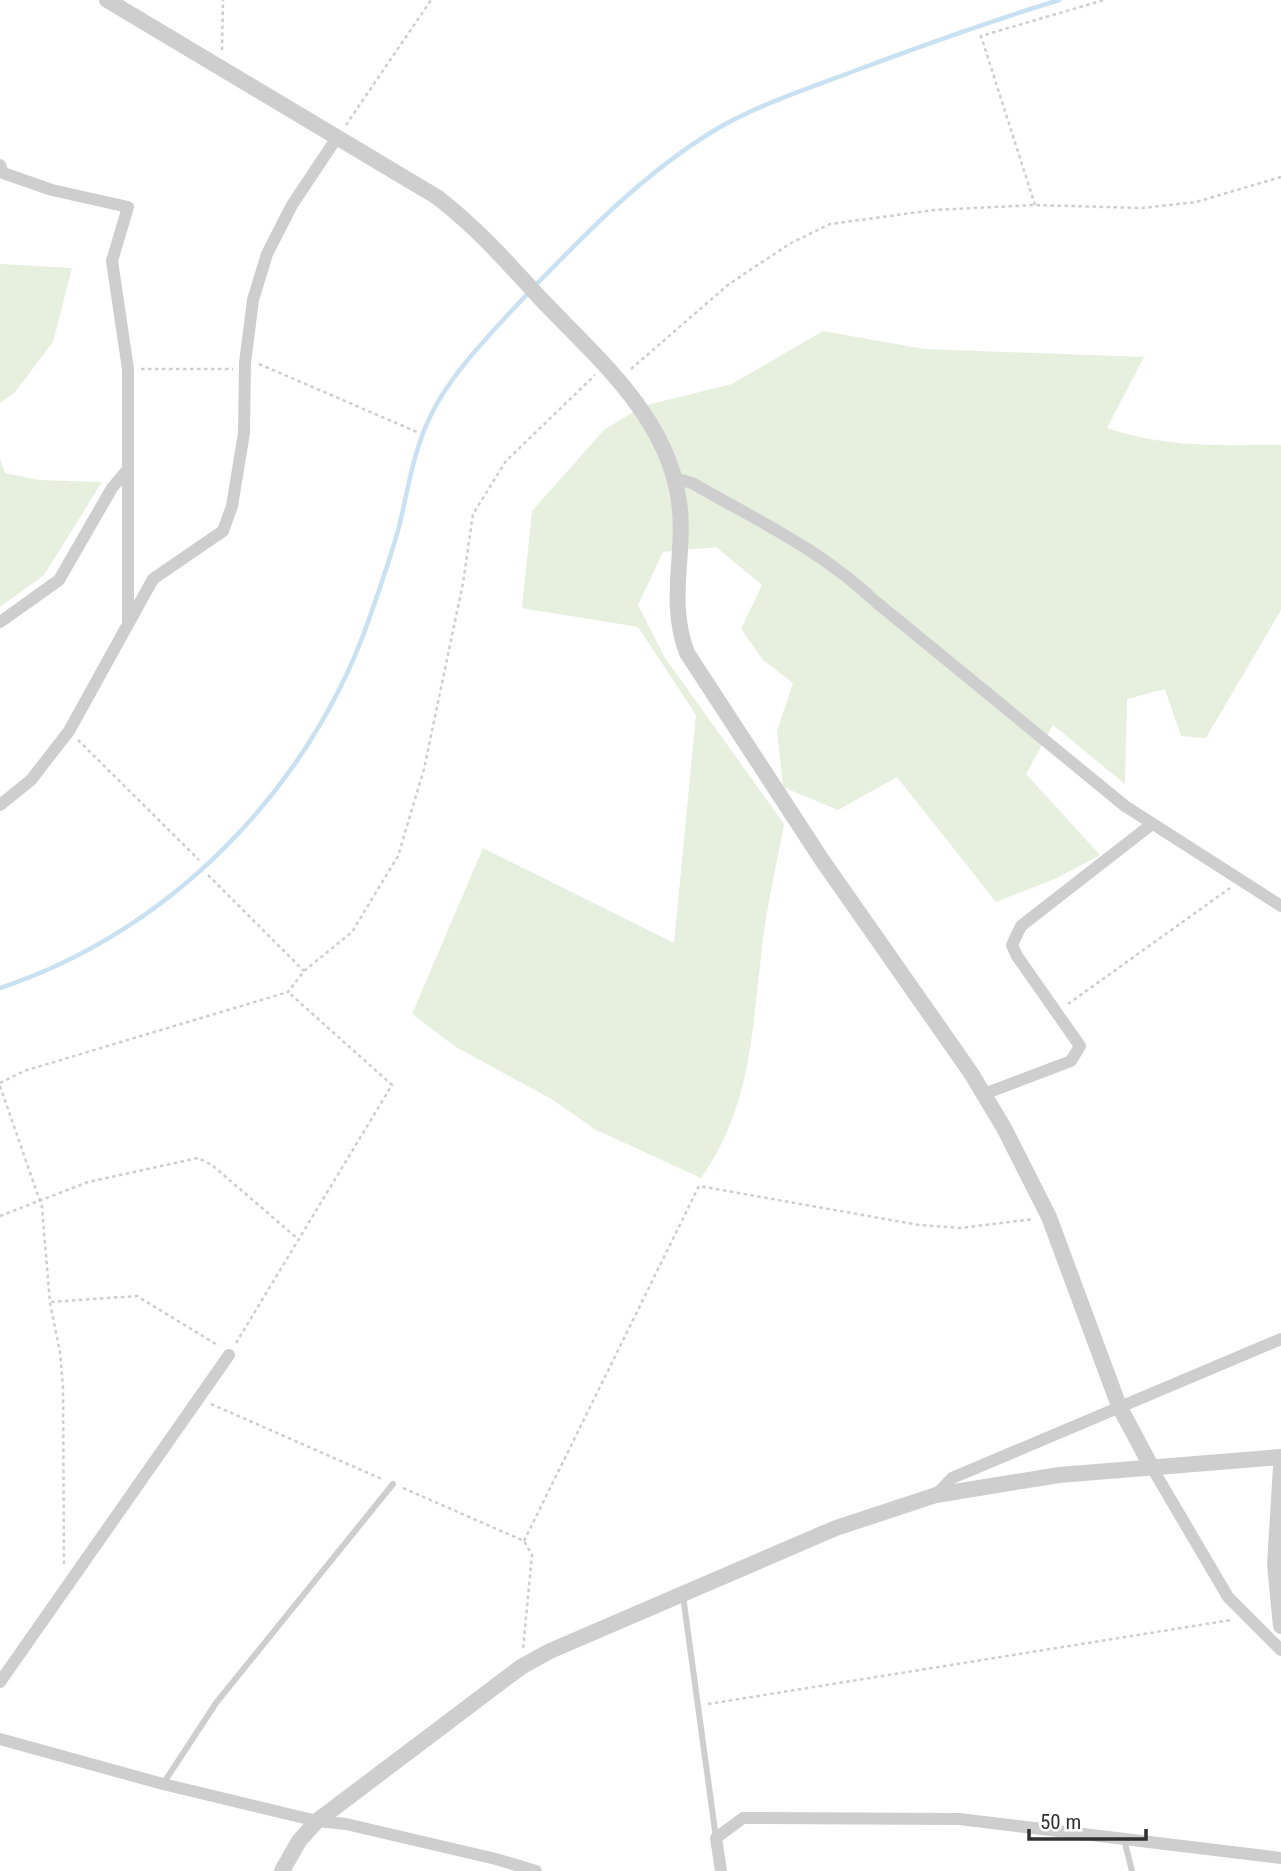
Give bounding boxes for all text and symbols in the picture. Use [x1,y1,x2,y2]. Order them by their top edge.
scale bar [1029,1798,1146,1842]
text: 50 m [1040,1810,1081,1834]

